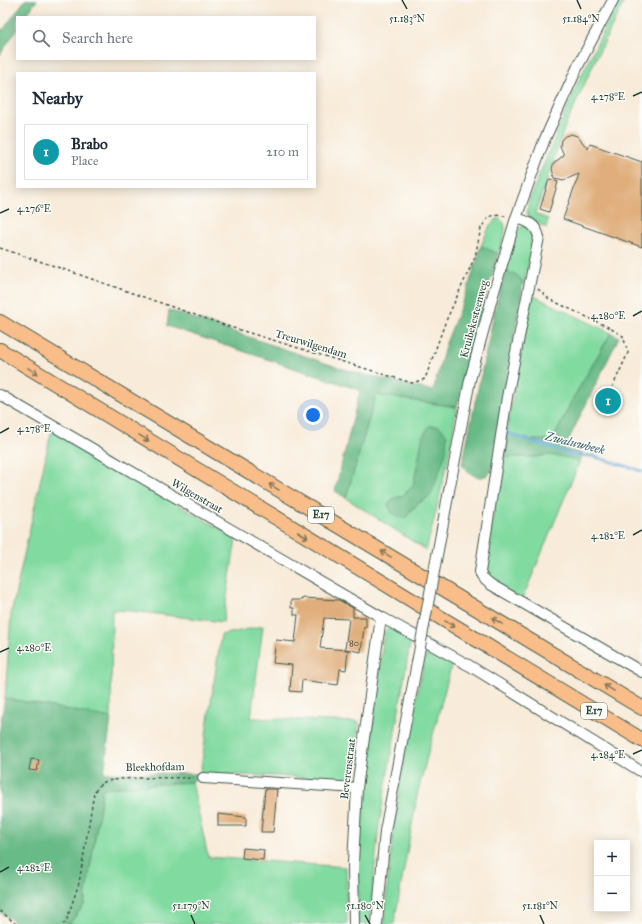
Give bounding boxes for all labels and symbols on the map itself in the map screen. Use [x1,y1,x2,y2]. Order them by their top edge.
text: 51.183°N [389,13,426,25]
text: 51.184°N [562,13,600,25]
text: 4.278°E [591,91,625,103]
text: 4.276°E [17,203,51,215]
street label: Kruibekesteenweg [457,278,491,359]
text: 4.280°E [591,310,625,322]
street label: Treurwilgendam [274,327,349,361]
one-way arrow [27,367,39,375]
pin: 1 [595,386,621,416]
your location [303,405,323,425]
text: 4.278°E [17,423,51,435]
water label: Zwaluwbeek [543,429,607,457]
one-way arrow [138,434,149,442]
street label: Wilgenstraat [169,476,225,516]
one-way arrow [268,482,280,490]
road number: E17 [308,507,334,523]
text: 4.282°E [591,530,625,542]
one-way arrow [297,531,309,539]
one-way arrow [380,549,392,557]
one-way arrow [491,616,503,624]
one-way arrow [445,619,456,628]
house number: 80 [349,637,359,648]
text: 4.280°E [17,642,51,654]
one-way arrow [603,683,615,691]
road number: E17 [581,703,607,719]
street label: Beverenstraat [338,738,358,800]
text: 4.284°E [591,749,625,761]
street label: Bleekhofdam [125,760,185,774]
text: 4.282°E [17,862,51,874]
text: 51.179°N [172,900,210,912]
text: 51.180°N [346,900,384,912]
text: 51.181°N [522,900,559,912]

